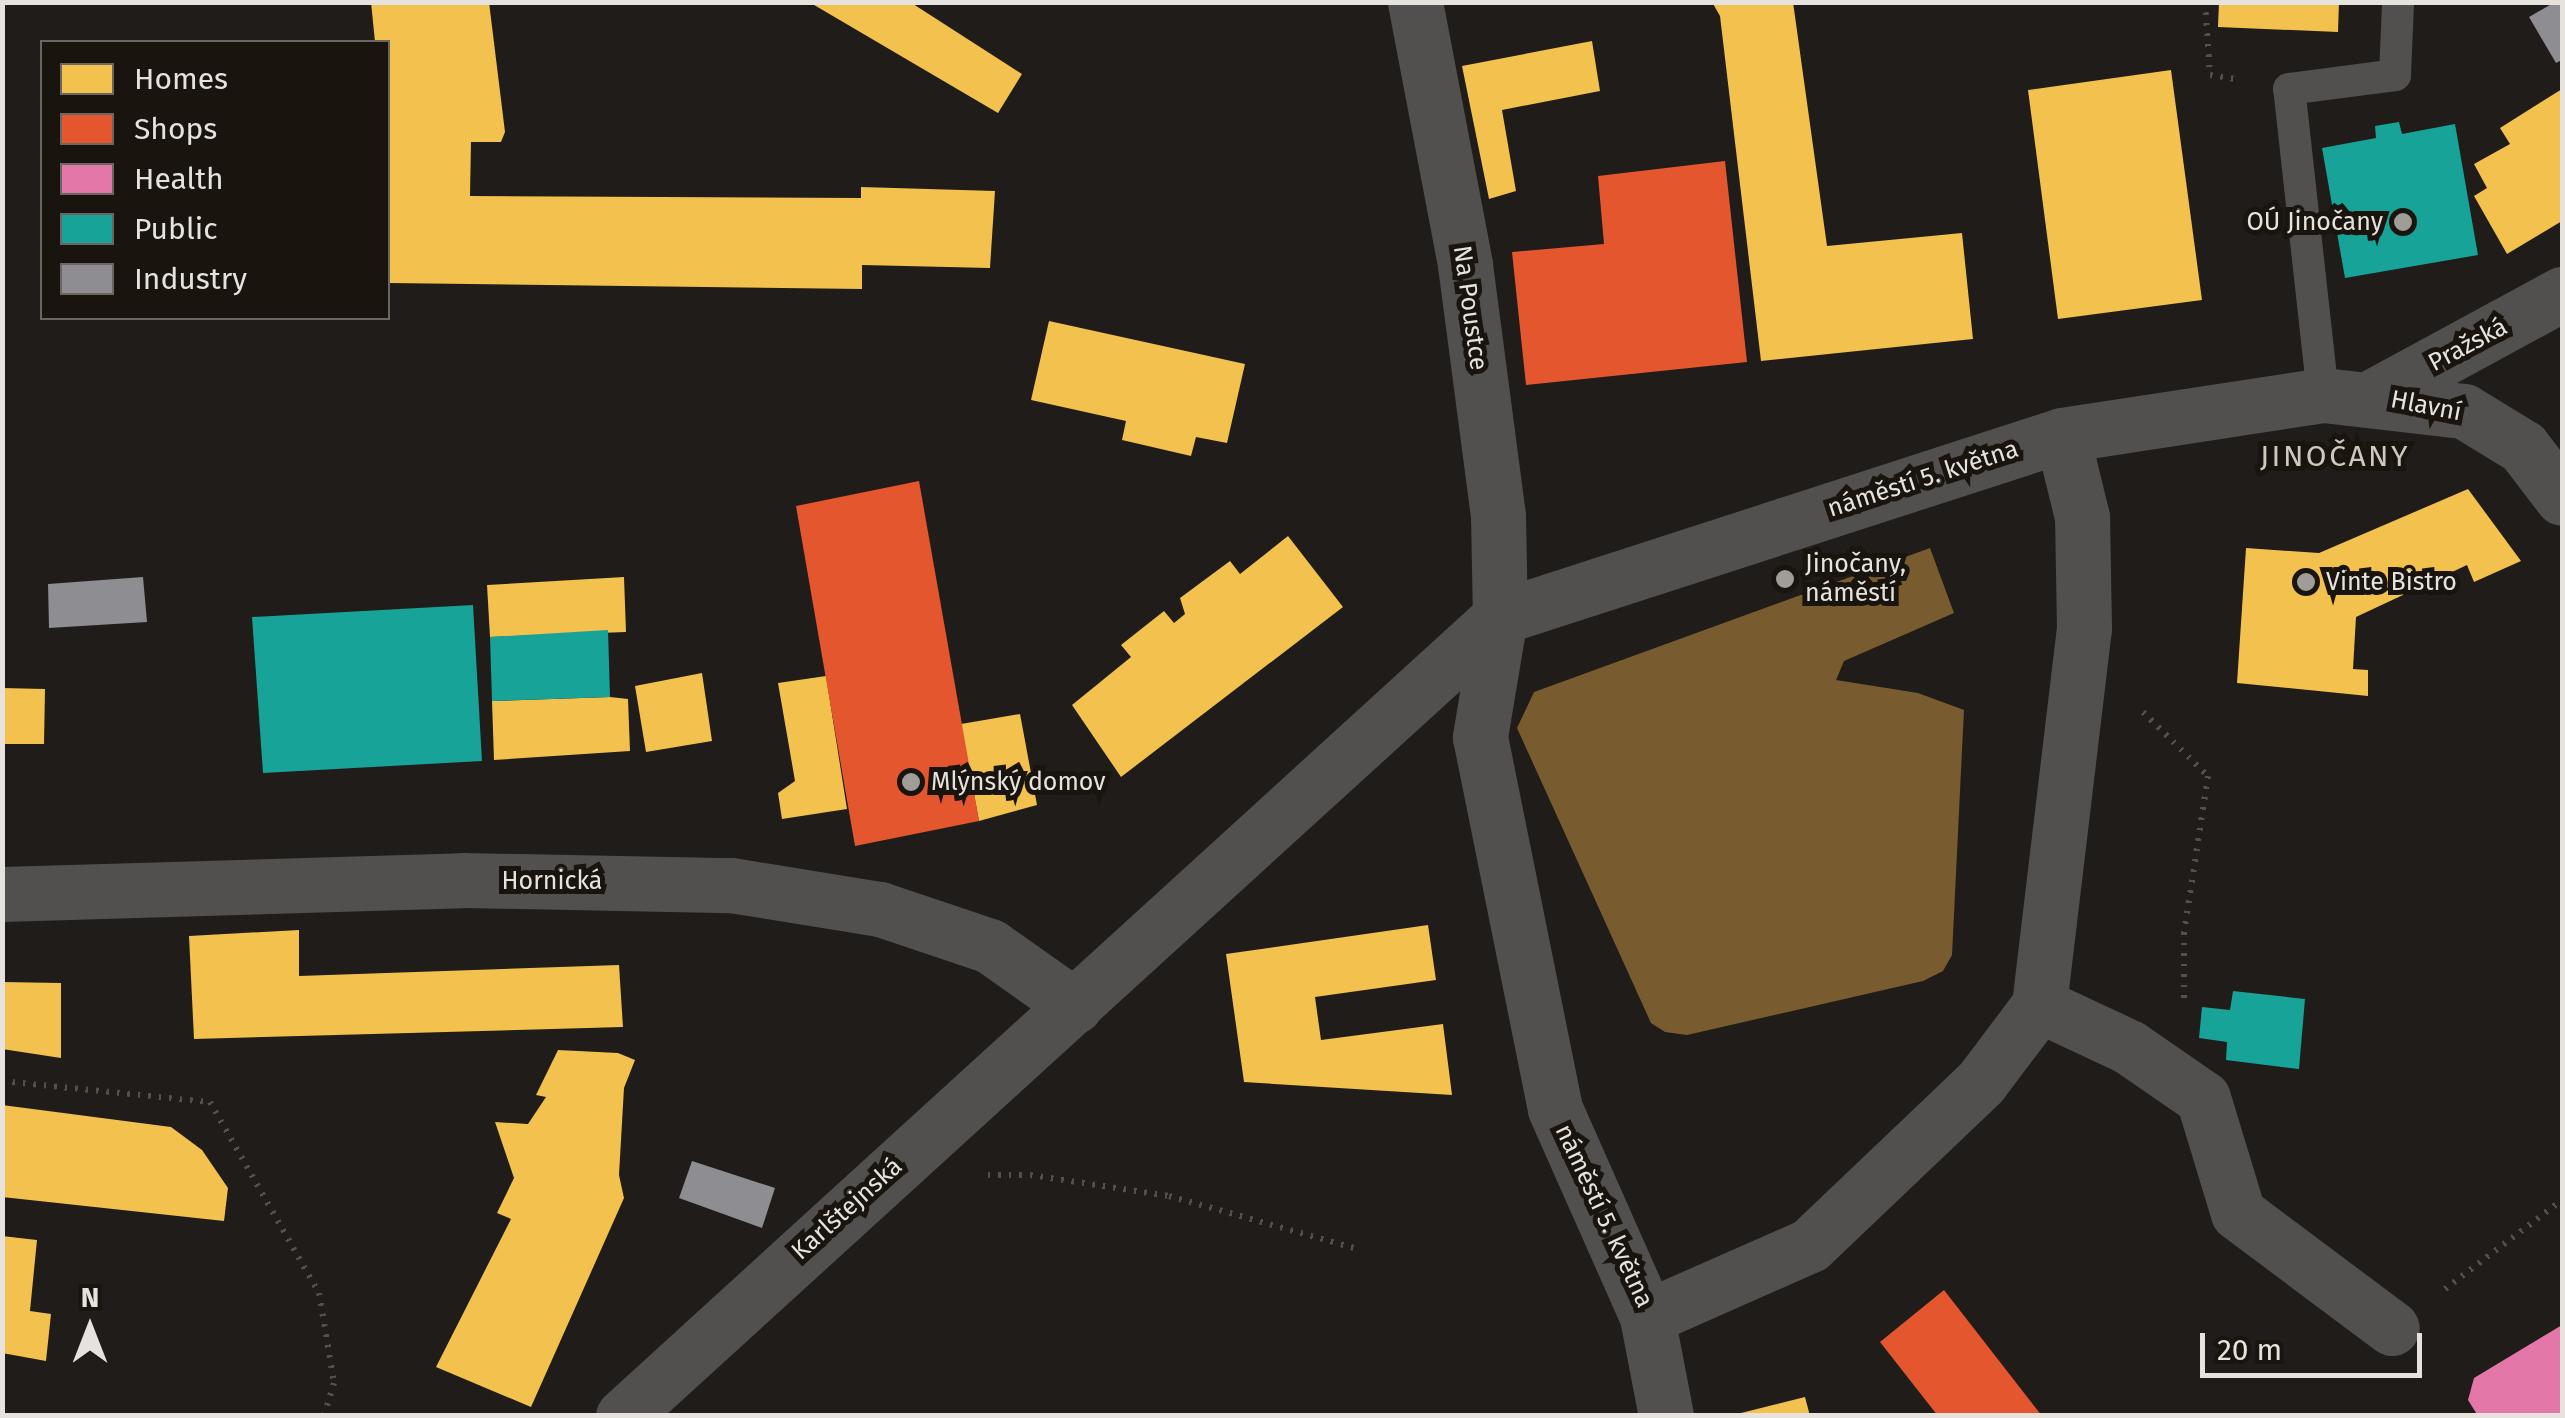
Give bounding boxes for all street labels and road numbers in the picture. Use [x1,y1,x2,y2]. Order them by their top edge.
street label: Na Poustce [1446,244,1494,372]
street label: Pražská [2423,312,2513,378]
street label: Hlavní [2388,384,2464,428]
street label: náměstí 5. května [1824,434,2022,524]
street label: Hornická [502,866,602,896]
street label: náměstí 5. května [1548,1120,1660,1312]
street label: Karlštejnská [786,1152,908,1266]

